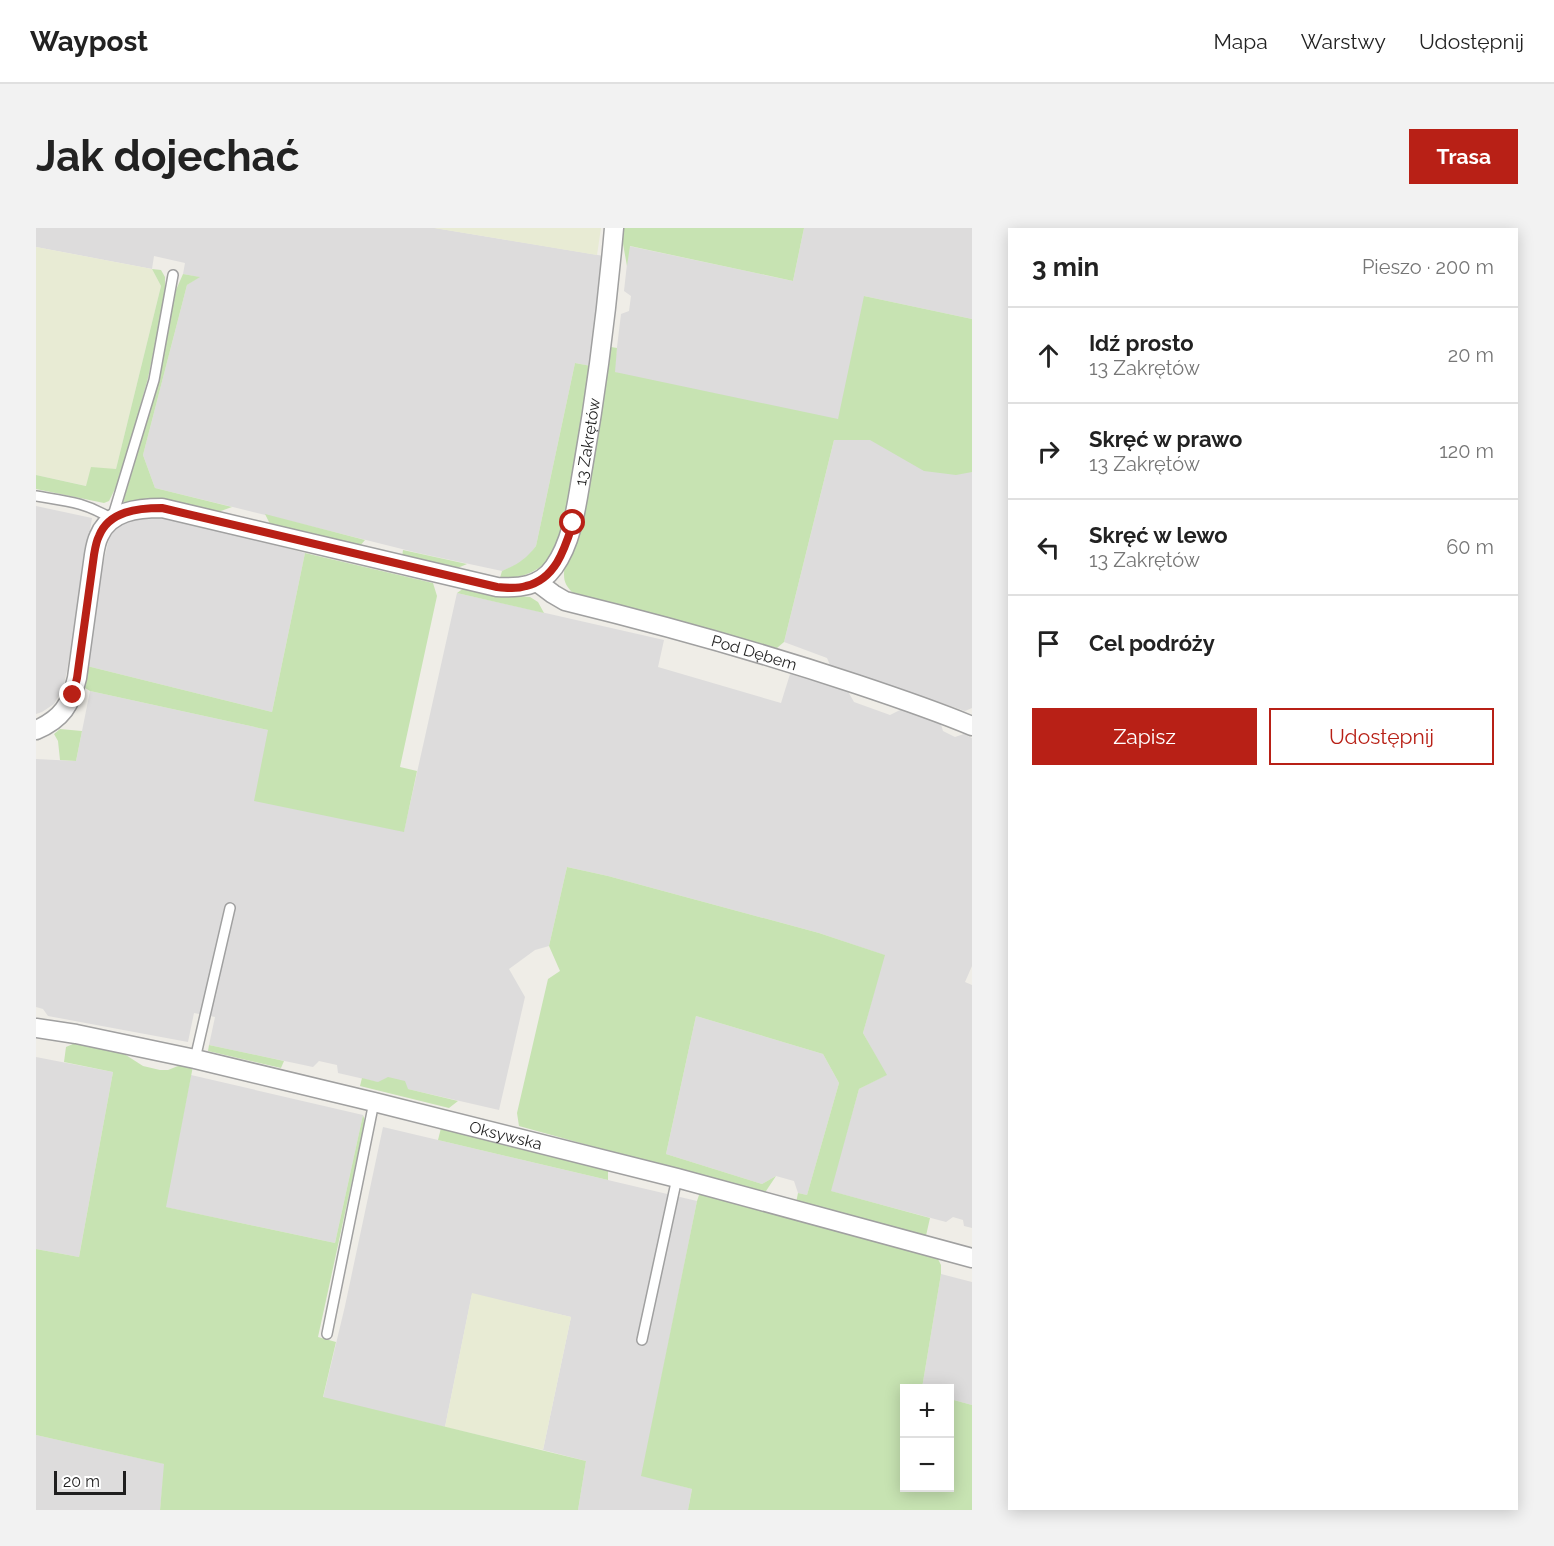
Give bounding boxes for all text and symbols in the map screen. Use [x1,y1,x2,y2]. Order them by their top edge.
text: Waypost [30,25,148,58]
text: Mapa [1213,29,1268,54]
text: Warstwy [1301,29,1386,54]
text: Udostępnij [1419,29,1524,54]
button: Trasa [1409,129,1518,184]
text: Jak dojechać [36,132,299,181]
text: 3 min [1032,252,1099,282]
text: Pieszo · 200 m [1362,255,1494,279]
text: Idź prosto [1089,330,1194,356]
icon: ahead [1032,339,1065,372]
text: 20 m [1448,343,1494,367]
text: 13 Zakrętów [1089,356,1200,380]
street label: 13 Zakrętów [571,396,604,487]
text: Skręć w prawo [1089,426,1242,452]
icon: right [1032,435,1065,468]
text: 120 m [1439,439,1494,463]
text: 13 Zakrętów [1089,452,1200,476]
route start [559,509,585,535]
text: Skręć w lewo [1089,522,1228,548]
icon: left [1032,531,1065,564]
text: 60 m [1446,535,1494,559]
text: 13 Zakrętów [1089,548,1200,572]
icon: arrive [1032,627,1065,660]
text: Cel podróży [1089,630,1215,656]
street label: Pod Dębem [709,631,799,674]
route end [59,681,85,707]
button: Zapisz [1032,708,1257,765]
button: Udostępnij [1269,708,1494,765]
street label: Oksywska [467,1117,544,1153]
map controls [900,1384,954,1492]
button: + [900,1384,954,1438]
button: − [900,1438,954,1492]
scale bar [54,1468,126,1496]
text: 20 m [63,1472,100,1491]

